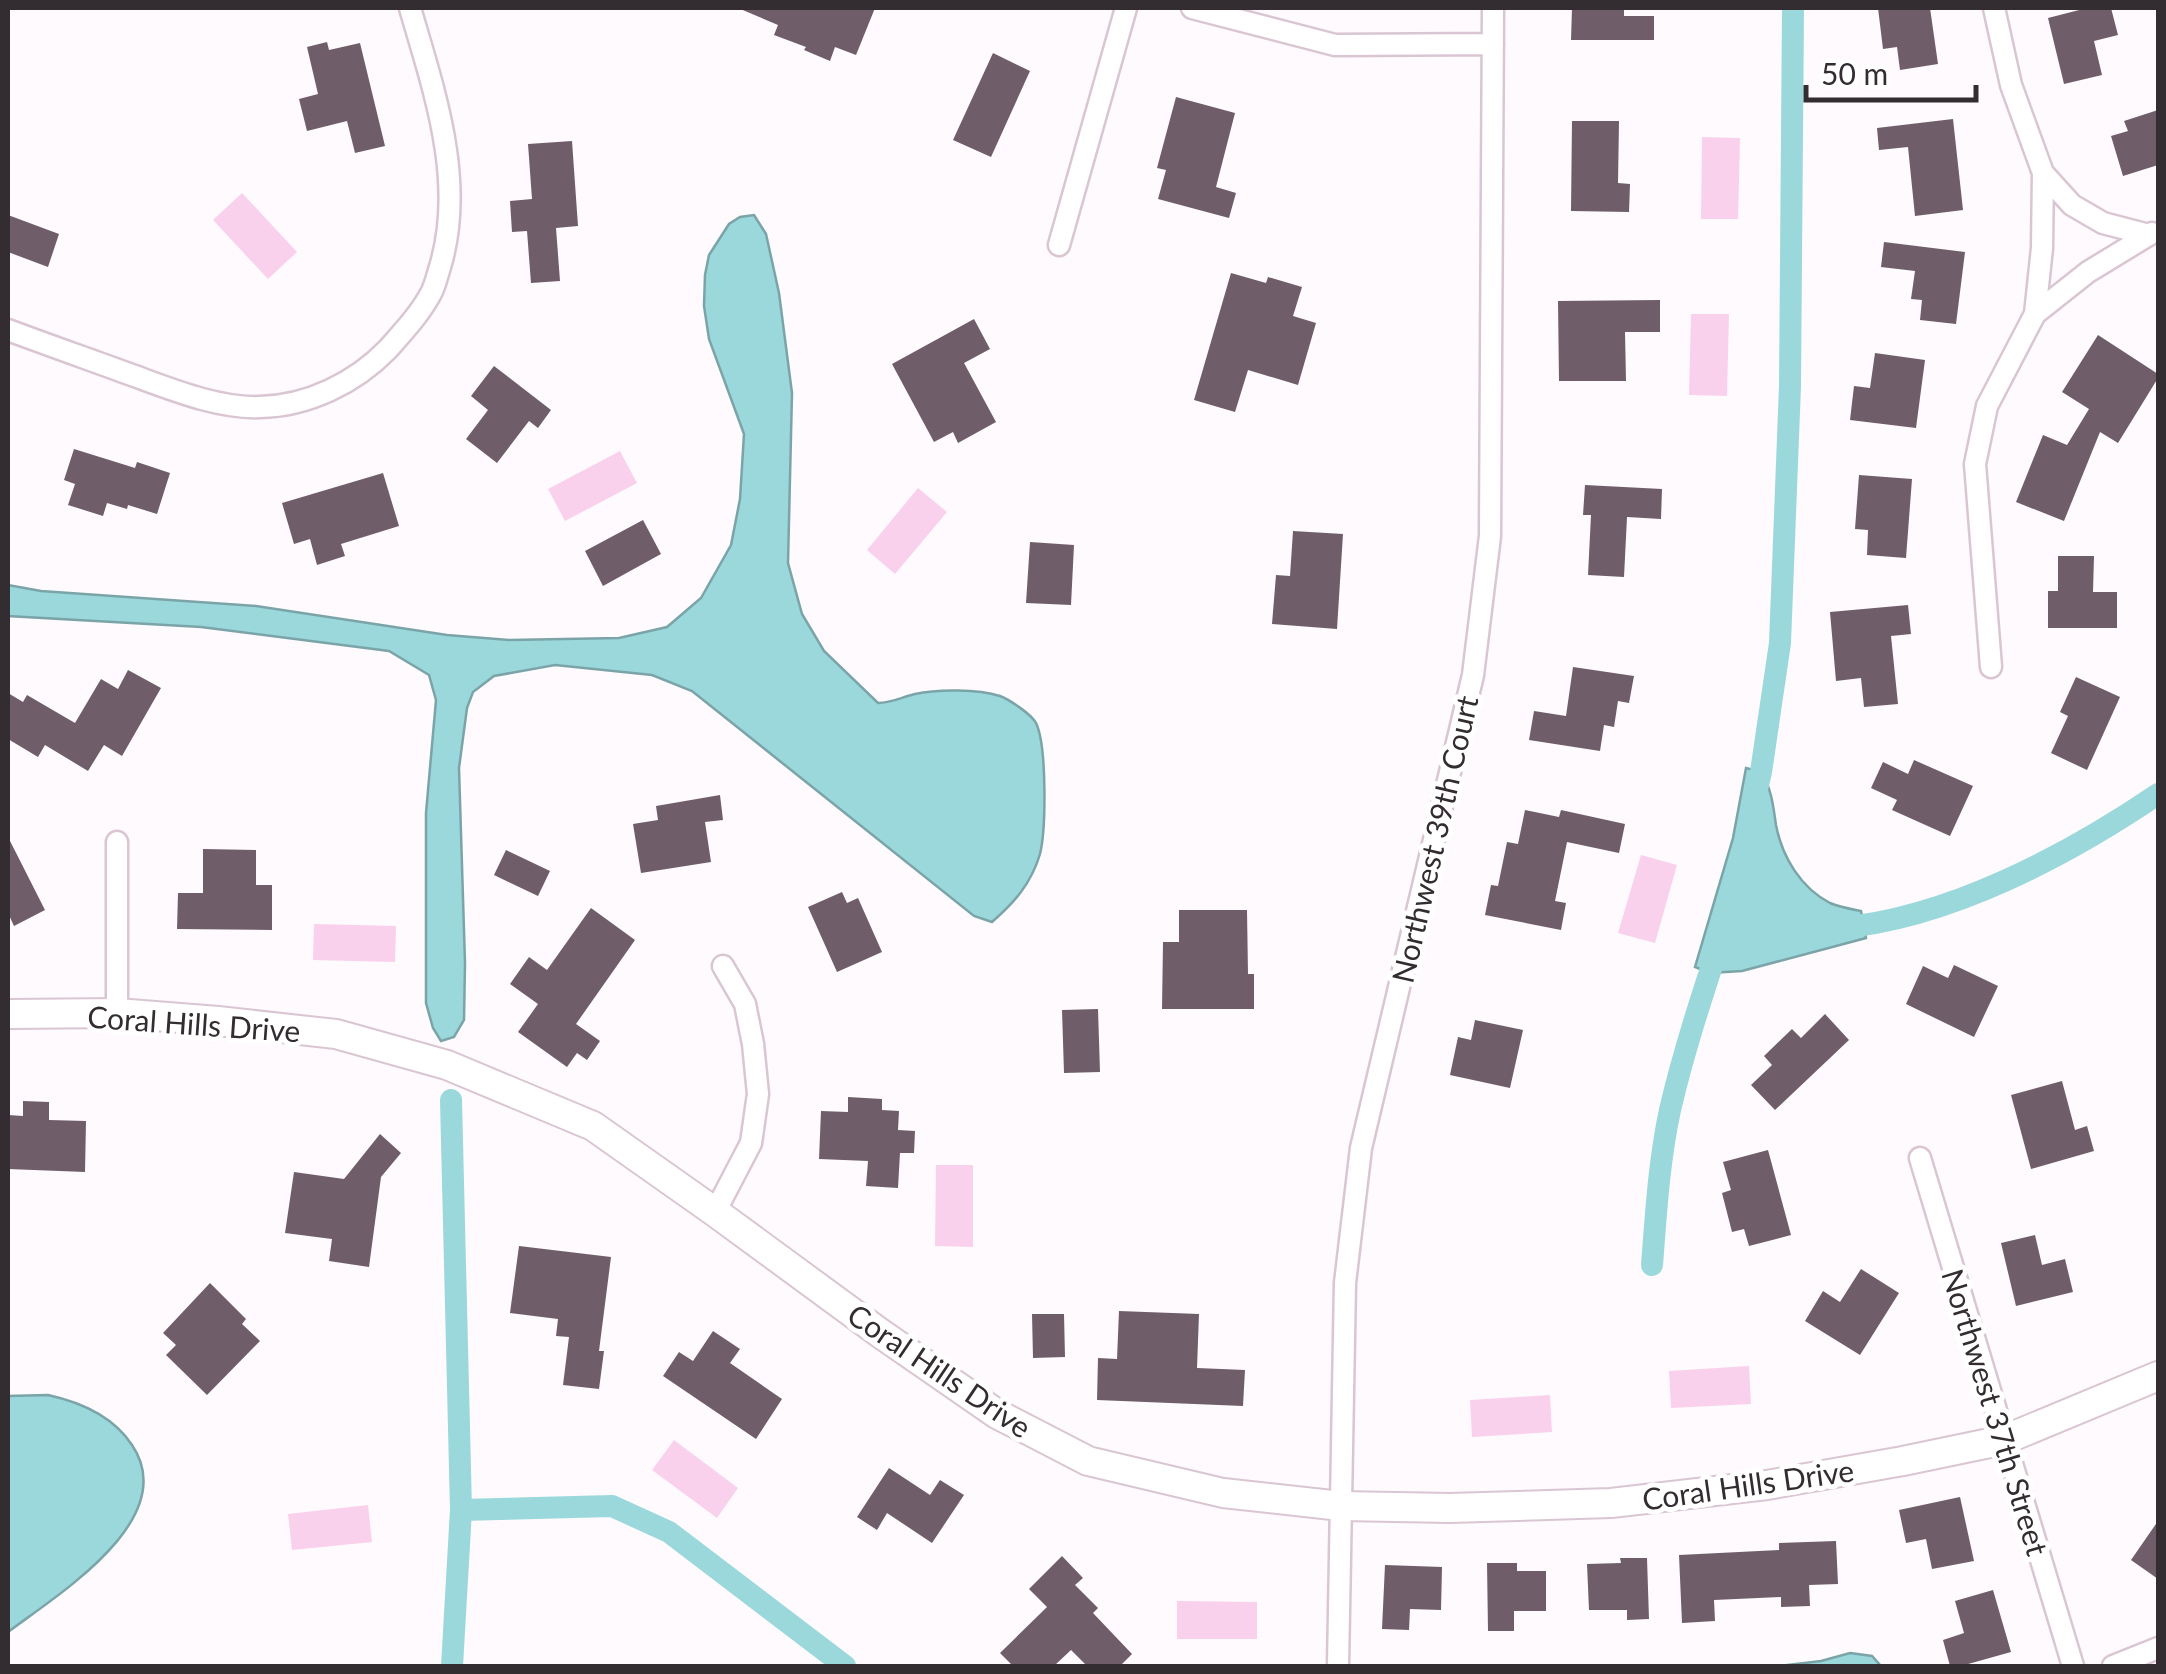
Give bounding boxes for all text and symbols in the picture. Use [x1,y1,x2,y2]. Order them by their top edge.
scale bar [1806,40,1976,102]
text: 50 m [1821,55,1888,91]
street label: Northwest 39th Court [1383,692,1485,986]
street label: Coral Hills Drive [86,998,302,1048]
street label: Northwest 37th Street [1935,1265,2057,1560]
street label: Coral Hills Drive [841,1295,1039,1445]
street label: Coral Hills Drive [1640,1451,1856,1517]

